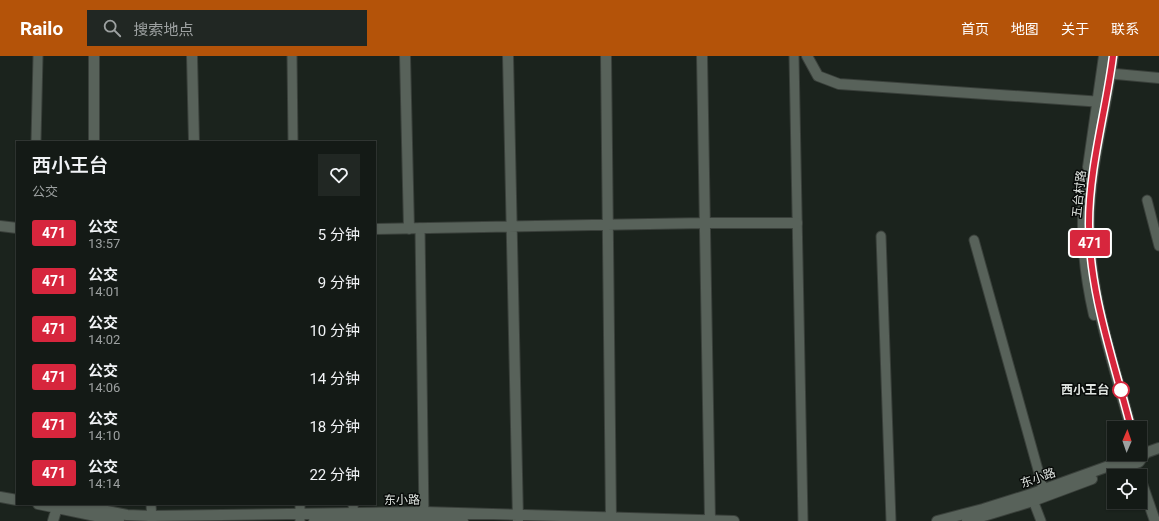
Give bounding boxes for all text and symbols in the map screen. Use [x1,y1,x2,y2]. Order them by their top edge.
search box [87,10,367,46]
text: Railo [20,17,63,40]
icon: search [101,17,123,39]
text: 搜索地点 [133,21,193,39]
text: 首页 [961,21,989,37]
text: 地图 [1011,21,1039,37]
text: 关于 [1061,21,1089,37]
text: 联系 [1111,21,1139,37]
text: 西小王台 [32,154,108,177]
button: heart [318,154,360,196]
street label: 五台村路 [1070,169,1088,219]
text: 公交 [32,184,58,199]
text: 公交 [88,218,118,236]
text: 471 [42,225,66,241]
text: 5 分钟 [318,226,360,244]
line badge: 471 [1067,230,1113,256]
text: 471 [1078,235,1102,251]
text: 13:57 [88,236,120,251]
text: 公交 [88,266,118,284]
text: 471 [42,273,66,289]
text: 9 分钟 [318,274,360,292]
text: 14:01 [88,284,120,299]
text: 公交 [88,314,118,332]
text: 471 [42,321,66,337]
text: 10 分钟 [309,322,360,340]
text: 14:02 [88,332,120,347]
text: 公交 [88,362,118,380]
text: 471 [42,369,66,385]
text: 14 分钟 [309,370,360,388]
text: 14:06 [88,380,120,395]
marker: 西小王台 [1112,381,1130,399]
place label: 西小王台 [1061,383,1109,397]
text: 公交 [88,410,118,428]
text: 471 [42,417,66,433]
text: 18 分钟 [309,418,360,436]
north arrow [1107,421,1147,461]
map controls [1107,421,1147,509]
text: 14:10 [88,428,120,443]
text: 公交 [88,458,118,476]
text: 471 [42,465,66,481]
text: 22 分钟 [309,466,360,484]
street label: 东小路 [1019,466,1057,490]
button: locate [1107,469,1147,509]
text: 14:14 [88,476,120,491]
street label: 东小路 [384,493,420,507]

